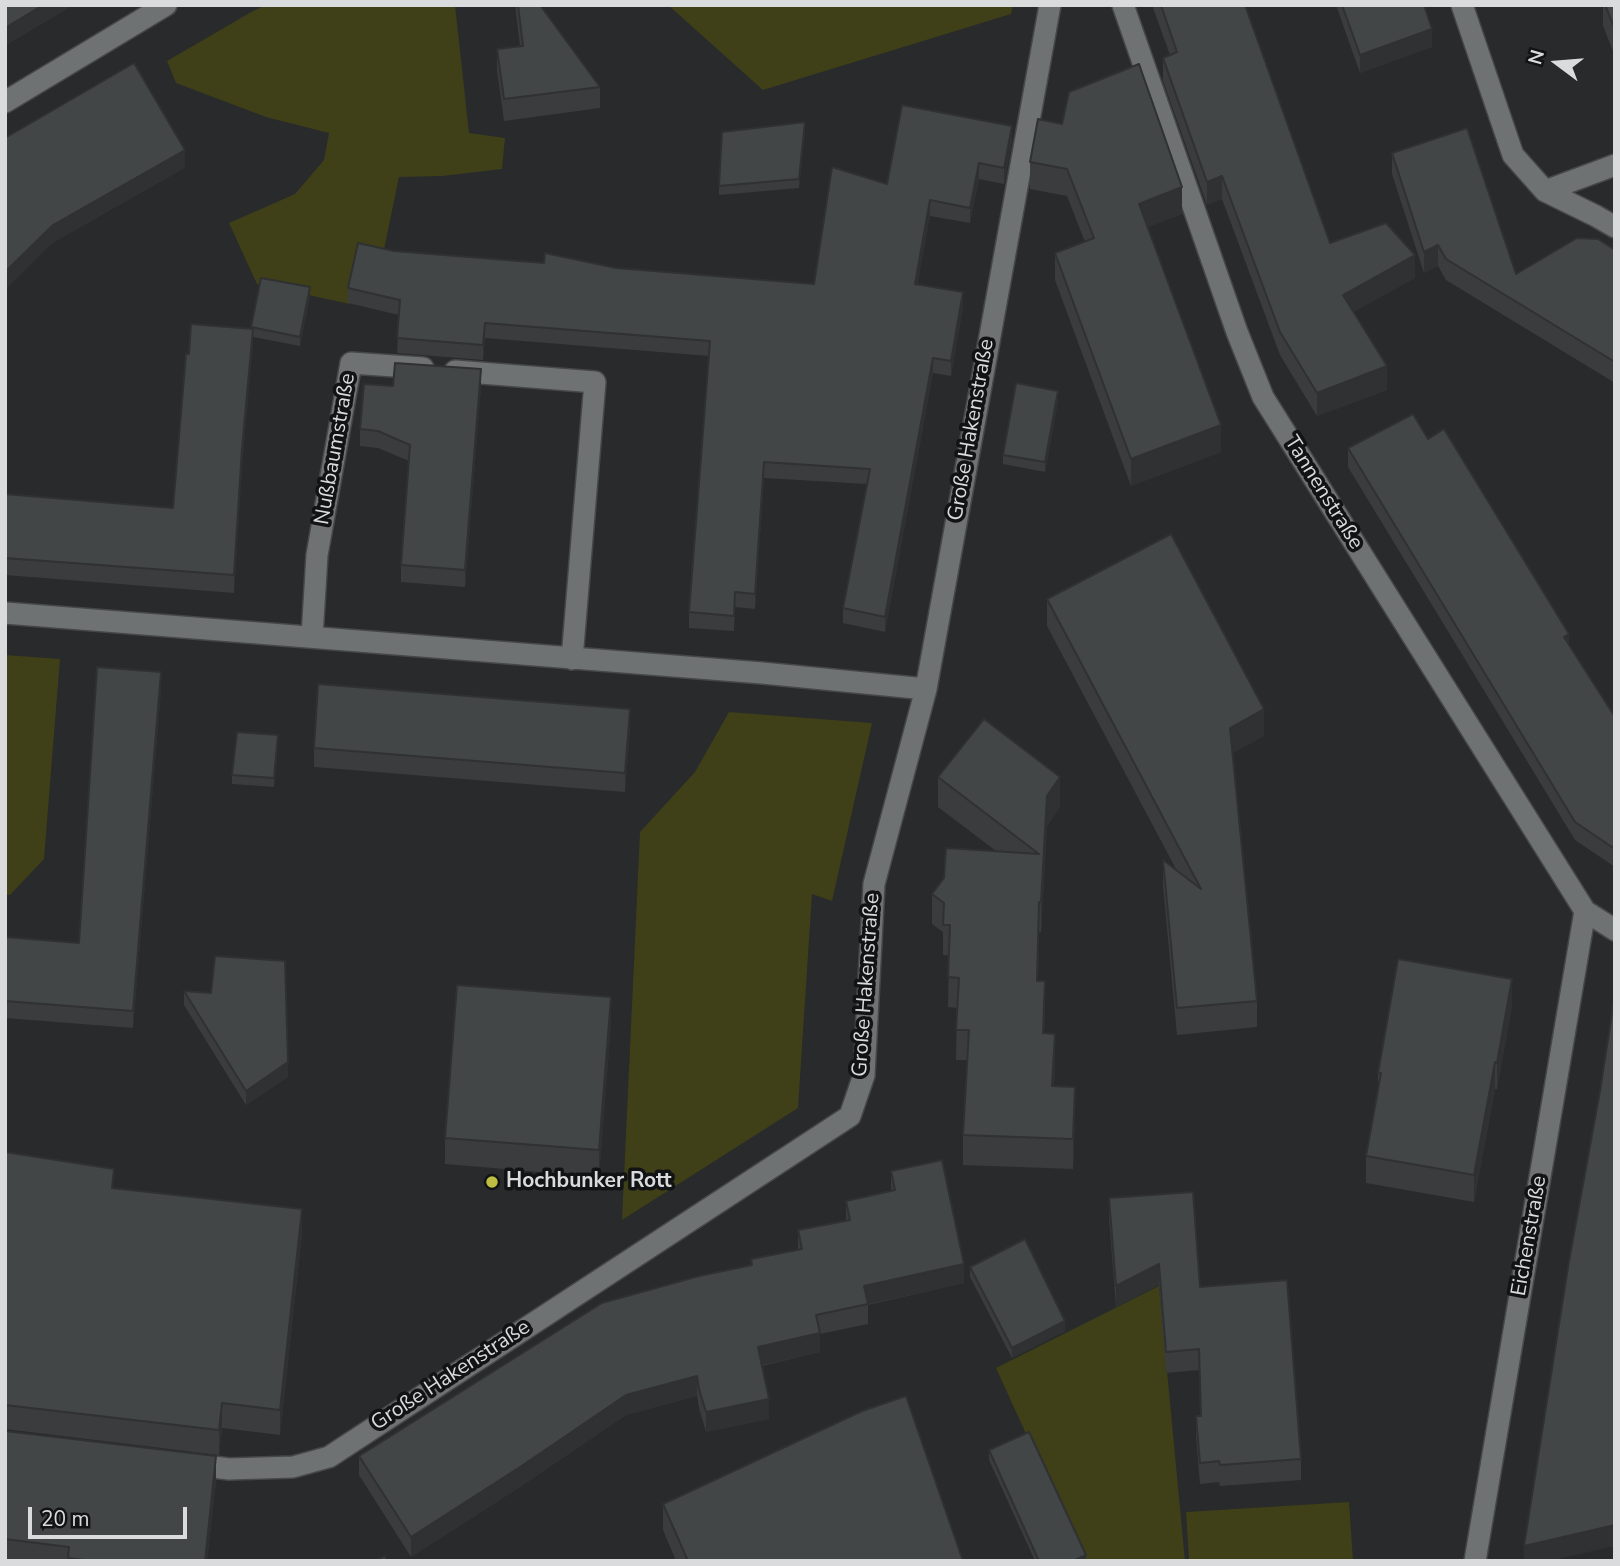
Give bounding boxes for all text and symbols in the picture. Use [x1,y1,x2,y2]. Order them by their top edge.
north arrow [1522,28,1592,98]
text: N [1522,47,1551,68]
street label: Große Hakenstraße [944,337,1000,523]
street label: Nußbaumstraße [310,371,362,527]
street label: Tannenstraße [1278,432,1368,554]
street label: Große Hakenstraße [848,892,886,1078]
place label: Hochbunker Rott [506,1169,672,1195]
marker: Hochbunker Rott [484,1174,500,1190]
street label: Eichenstraße [1507,1174,1553,1298]
street label: Große Hakenstraße [367,1315,535,1437]
scale bar [32,1492,191,1536]
text: 20 m [41,1505,90,1533]

